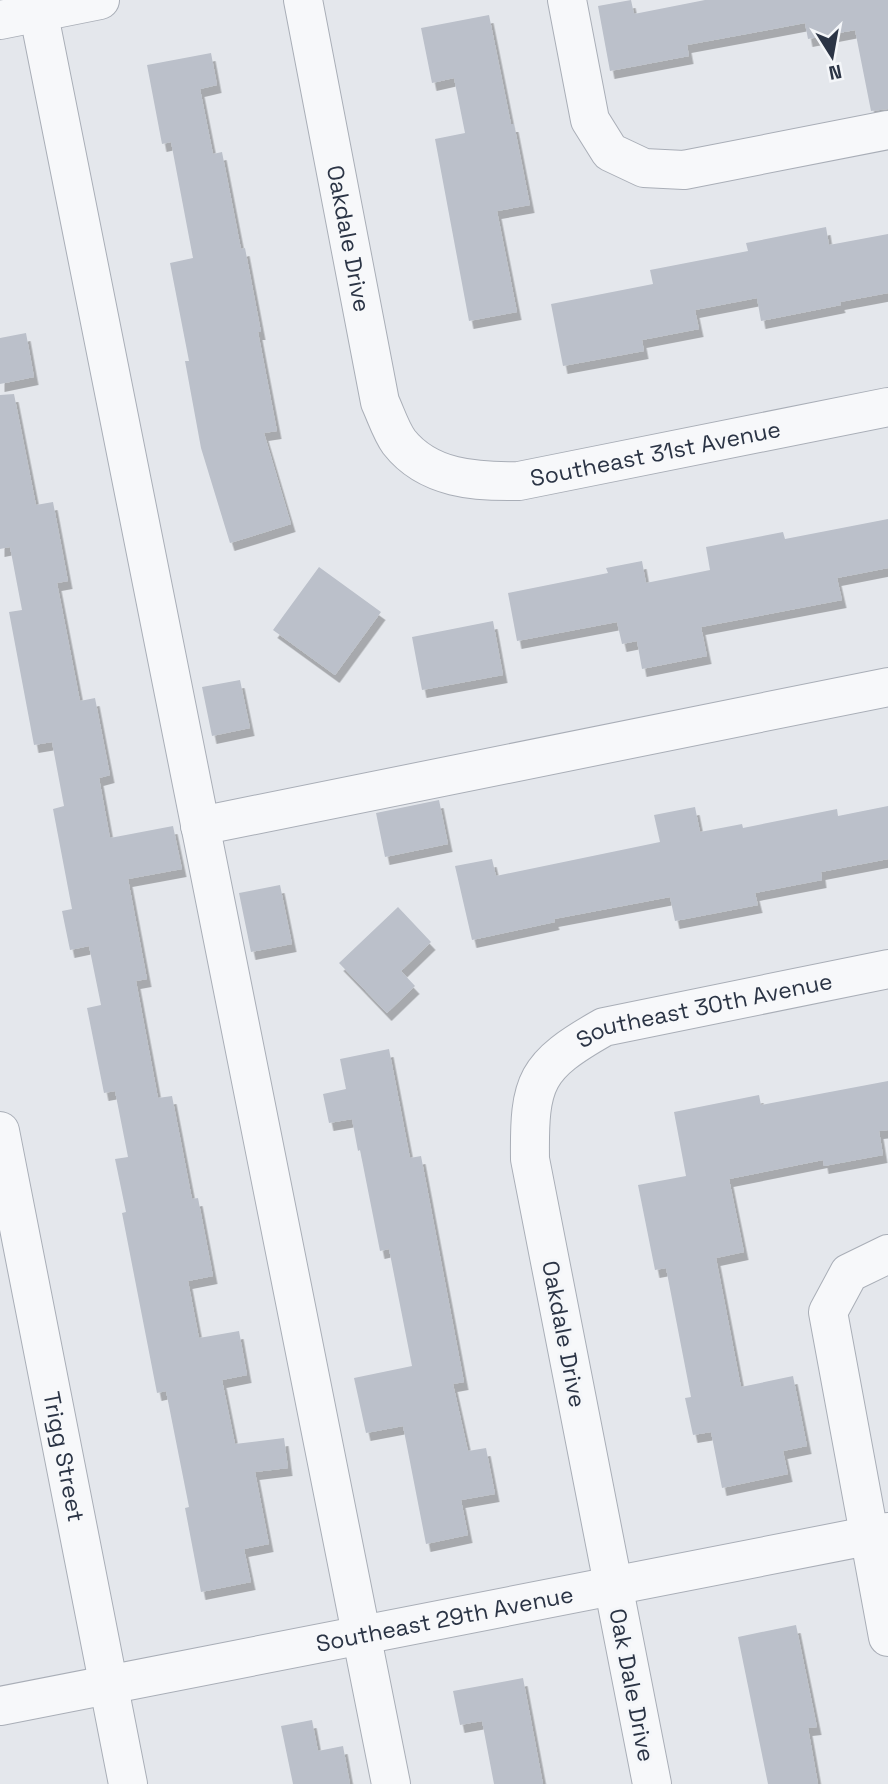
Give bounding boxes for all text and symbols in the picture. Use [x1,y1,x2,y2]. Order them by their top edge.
north arrow [797,21,867,91]
text: N [827,59,844,86]
street label: Oakdale Drive [320,163,377,315]
street label: Southeast 31st Avenue [528,414,783,493]
street label: Southeast 30th Avenue [570,966,835,1055]
street label: Oakdale Drive [535,1258,593,1410]
street label: Trigg Street [36,1389,91,1524]
street label: Southeast 29th Avenue [313,1579,576,1659]
street label: Oak Dale Drive [602,1606,662,1764]

